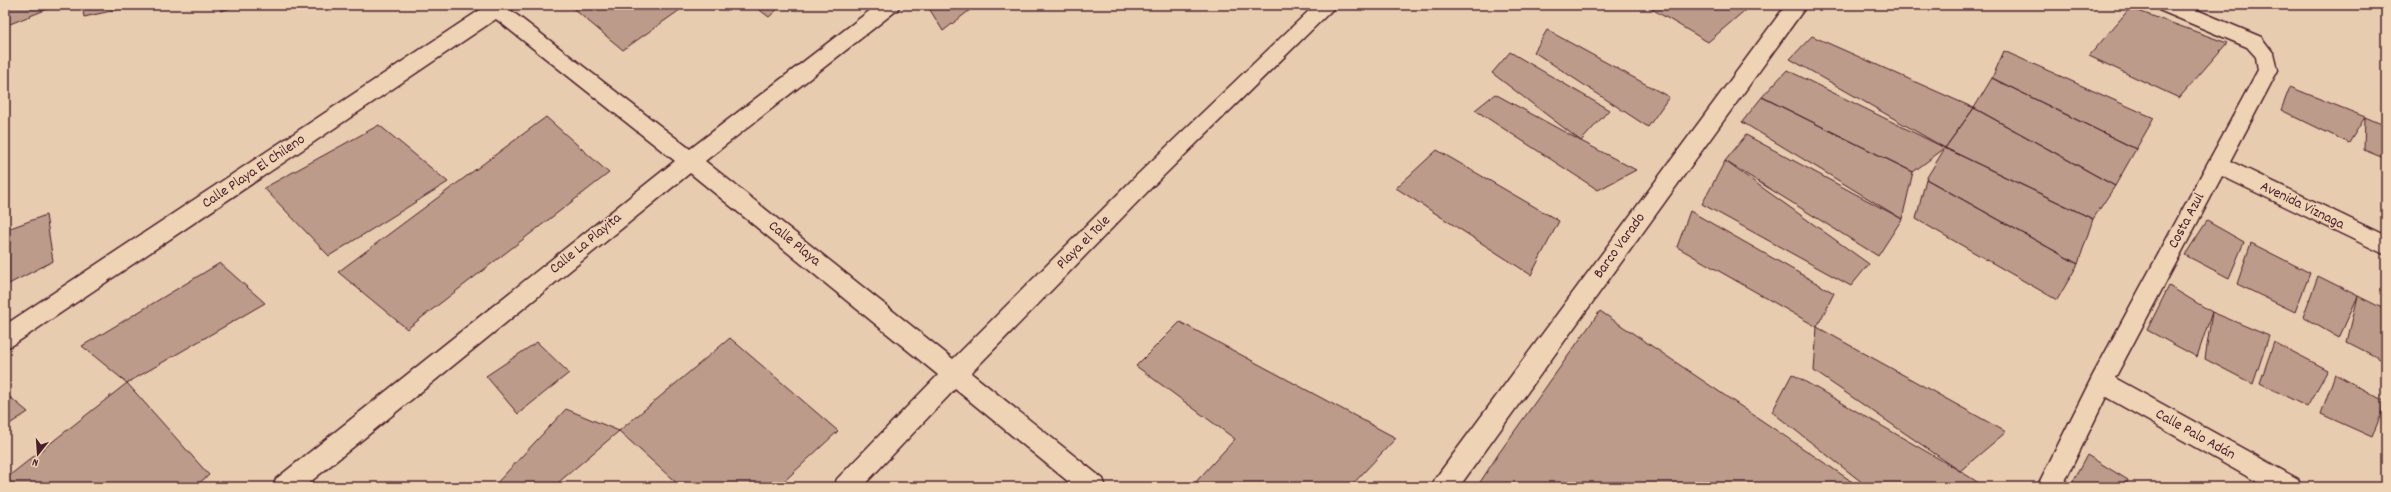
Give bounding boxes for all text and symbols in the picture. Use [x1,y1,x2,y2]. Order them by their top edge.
street label: Calle Playa El Chileno [198,129,310,215]
street label: Avenida Viznaga [2256,176,2349,236]
street label: Costa Azul [2163,189,2211,253]
street label: Calle La Playita [545,207,627,280]
street label: Barco Varado [1589,208,1652,283]
street label: Playa el Tole [1052,211,1116,275]
street label: Calle Playa [763,216,826,273]
street label: Calle Palo Adán [2151,404,2239,466]
north arrow [18,434,58,474]
text: N [30,453,41,470]

